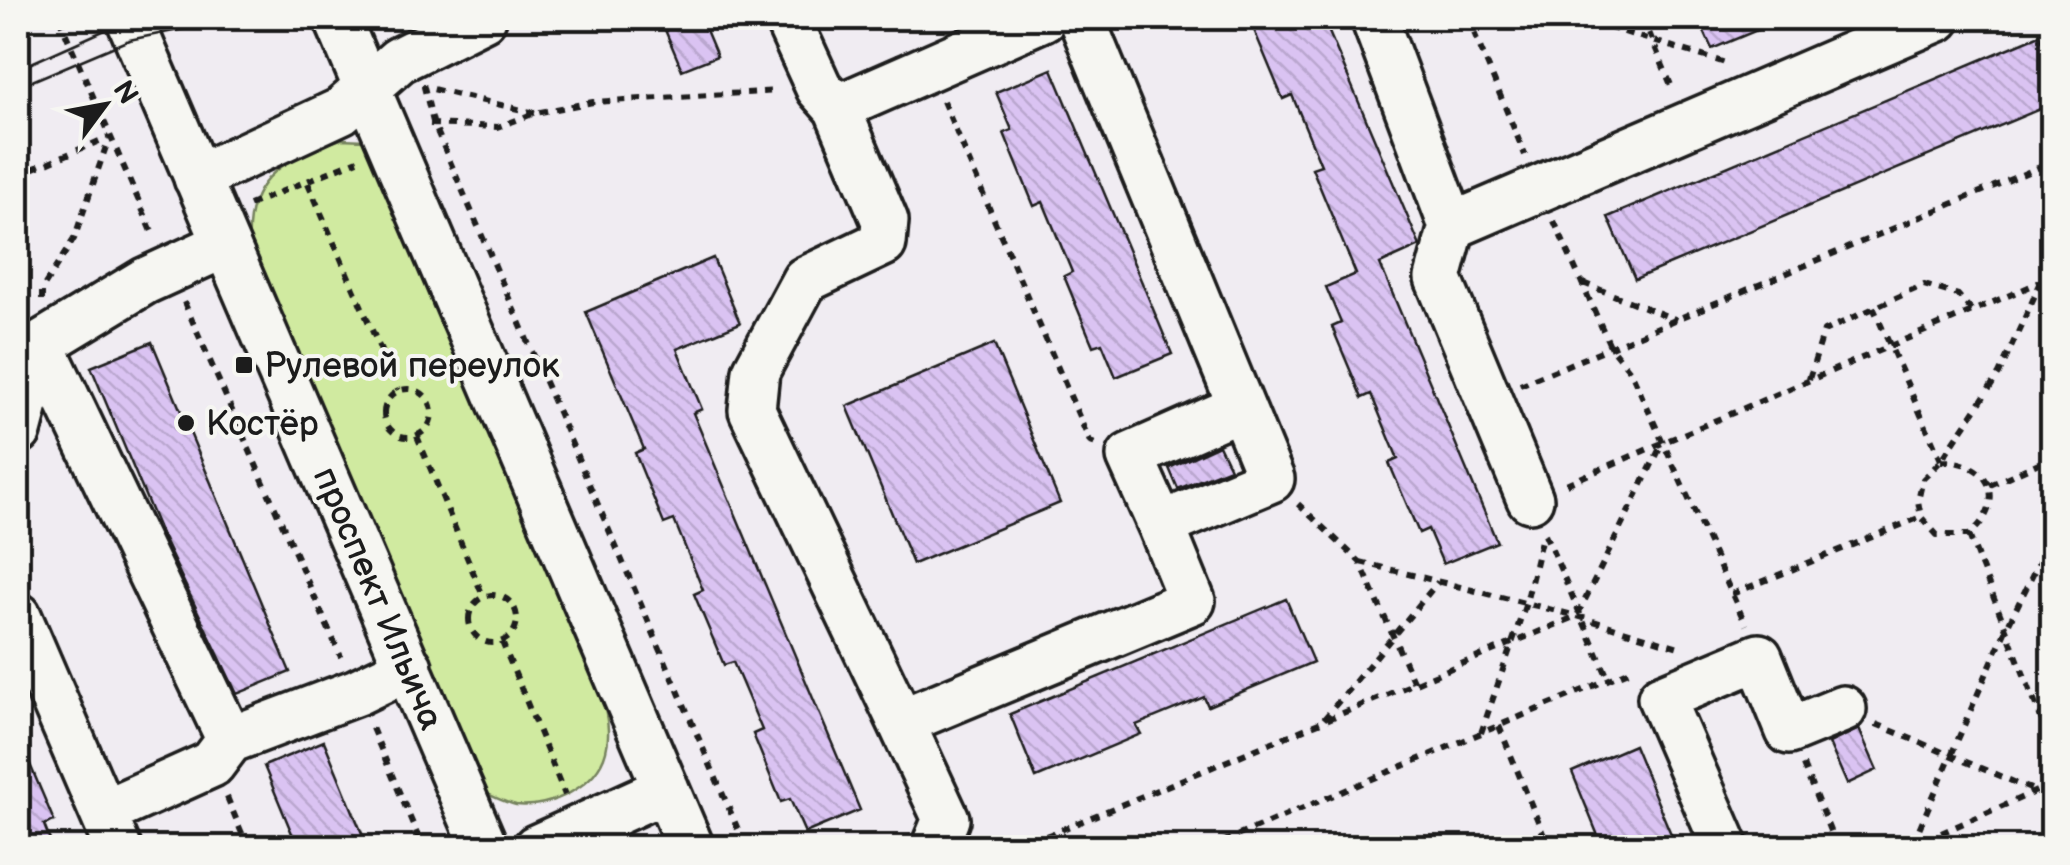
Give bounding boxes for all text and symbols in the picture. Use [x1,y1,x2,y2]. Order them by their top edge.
north arrow [55,55,155,155]
text: N [105,75,144,110]
place label: Рулевой переулок [264,345,560,388]
marker: Рулевой переулок [233,354,255,376]
place label: Костёр [206,403,319,446]
marker: Костёр [175,412,197,434]
street label: проспект Ильича [303,461,452,737]

